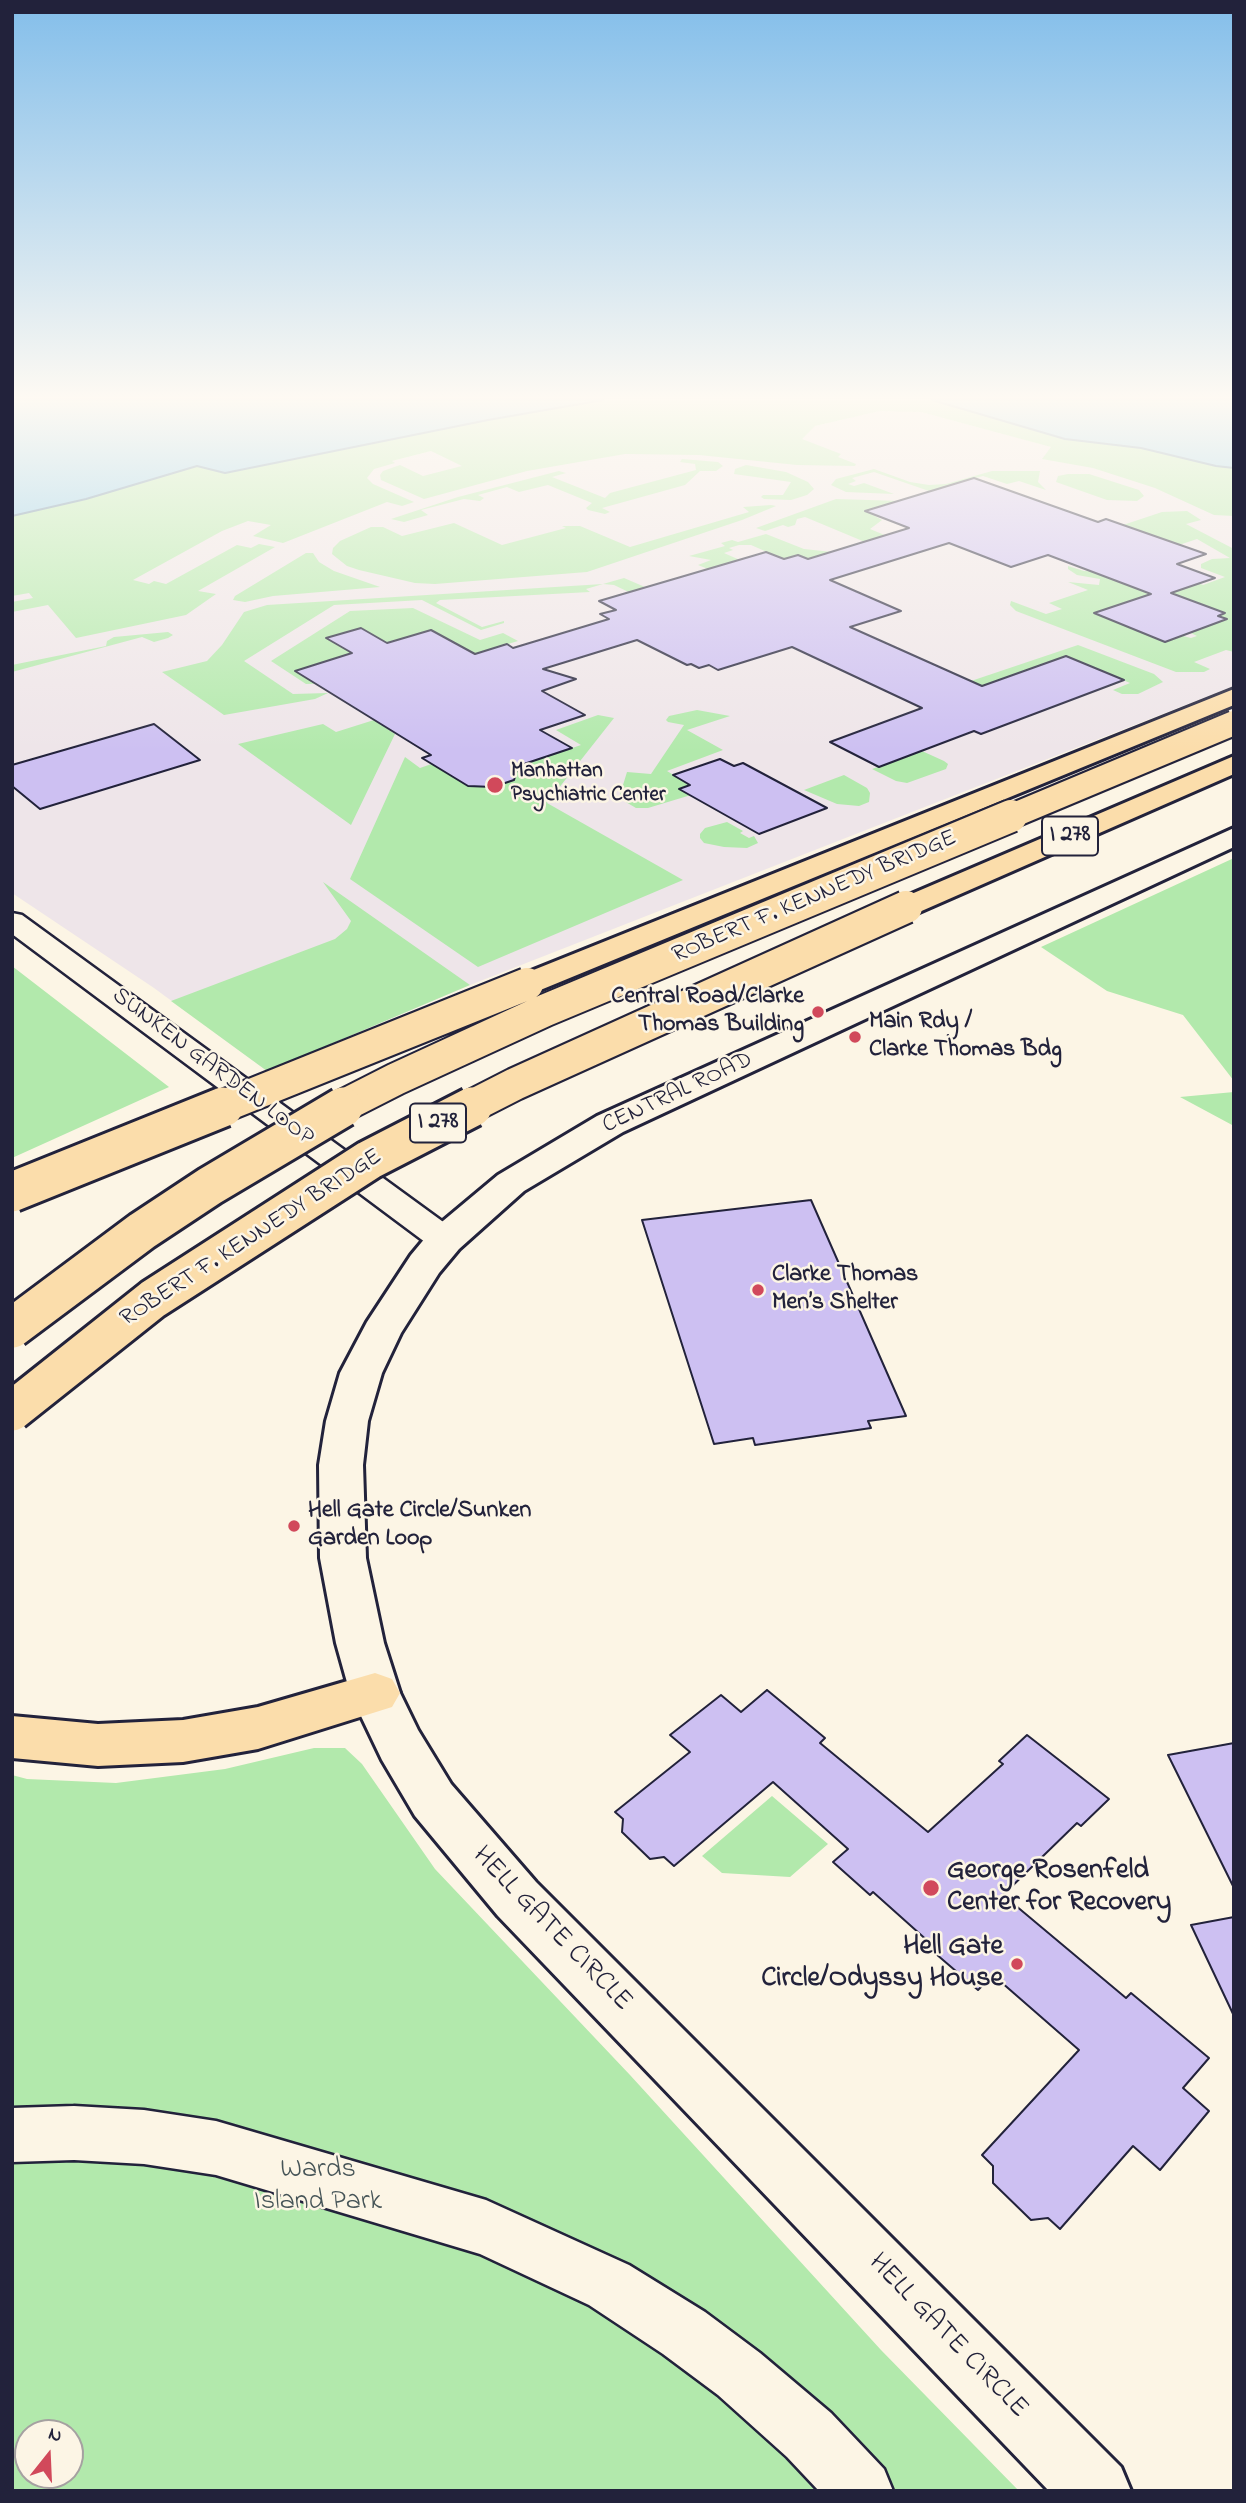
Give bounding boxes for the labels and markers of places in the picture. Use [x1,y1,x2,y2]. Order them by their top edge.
place label: Manhattan Psychiatric Center [511,760,665,810]
marker: Manhattan Psychiatric Center [485,775,505,795]
place label: Central Road/Clarke Thomas Building [611,984,804,1040]
marker: Central Road/Clarke Thomas Building [810,1004,826,1020]
place label: Main Rdy / Clarke Thomas Bdg [869,1009,1062,1065]
marker: Main Rdy / Clarke Thomas Bdg [847,1029,863,1045]
place label: Clarke Thomas Men’s Shelter [772,1262,918,1318]
marker: Clarke Thomas Men’s Shelter [750,1282,766,1298]
place label: Hell Gate Circle/Sunken Garden Loop [308,1498,531,1554]
marker: Hell Gate Circle/Sunken Garden Loop [286,1518,302,1534]
place label: George Rosenfeld Center for Recovery [947,1855,1171,1921]
marker: George Rosenfeld Center for Recovery [921,1878,941,1898]
place label: Hell Gate Circle/Odyssy House [761,1931,1003,1997]
marker: Hell Gate Circle/Odyssy House [1009,1956,1025,1972]

